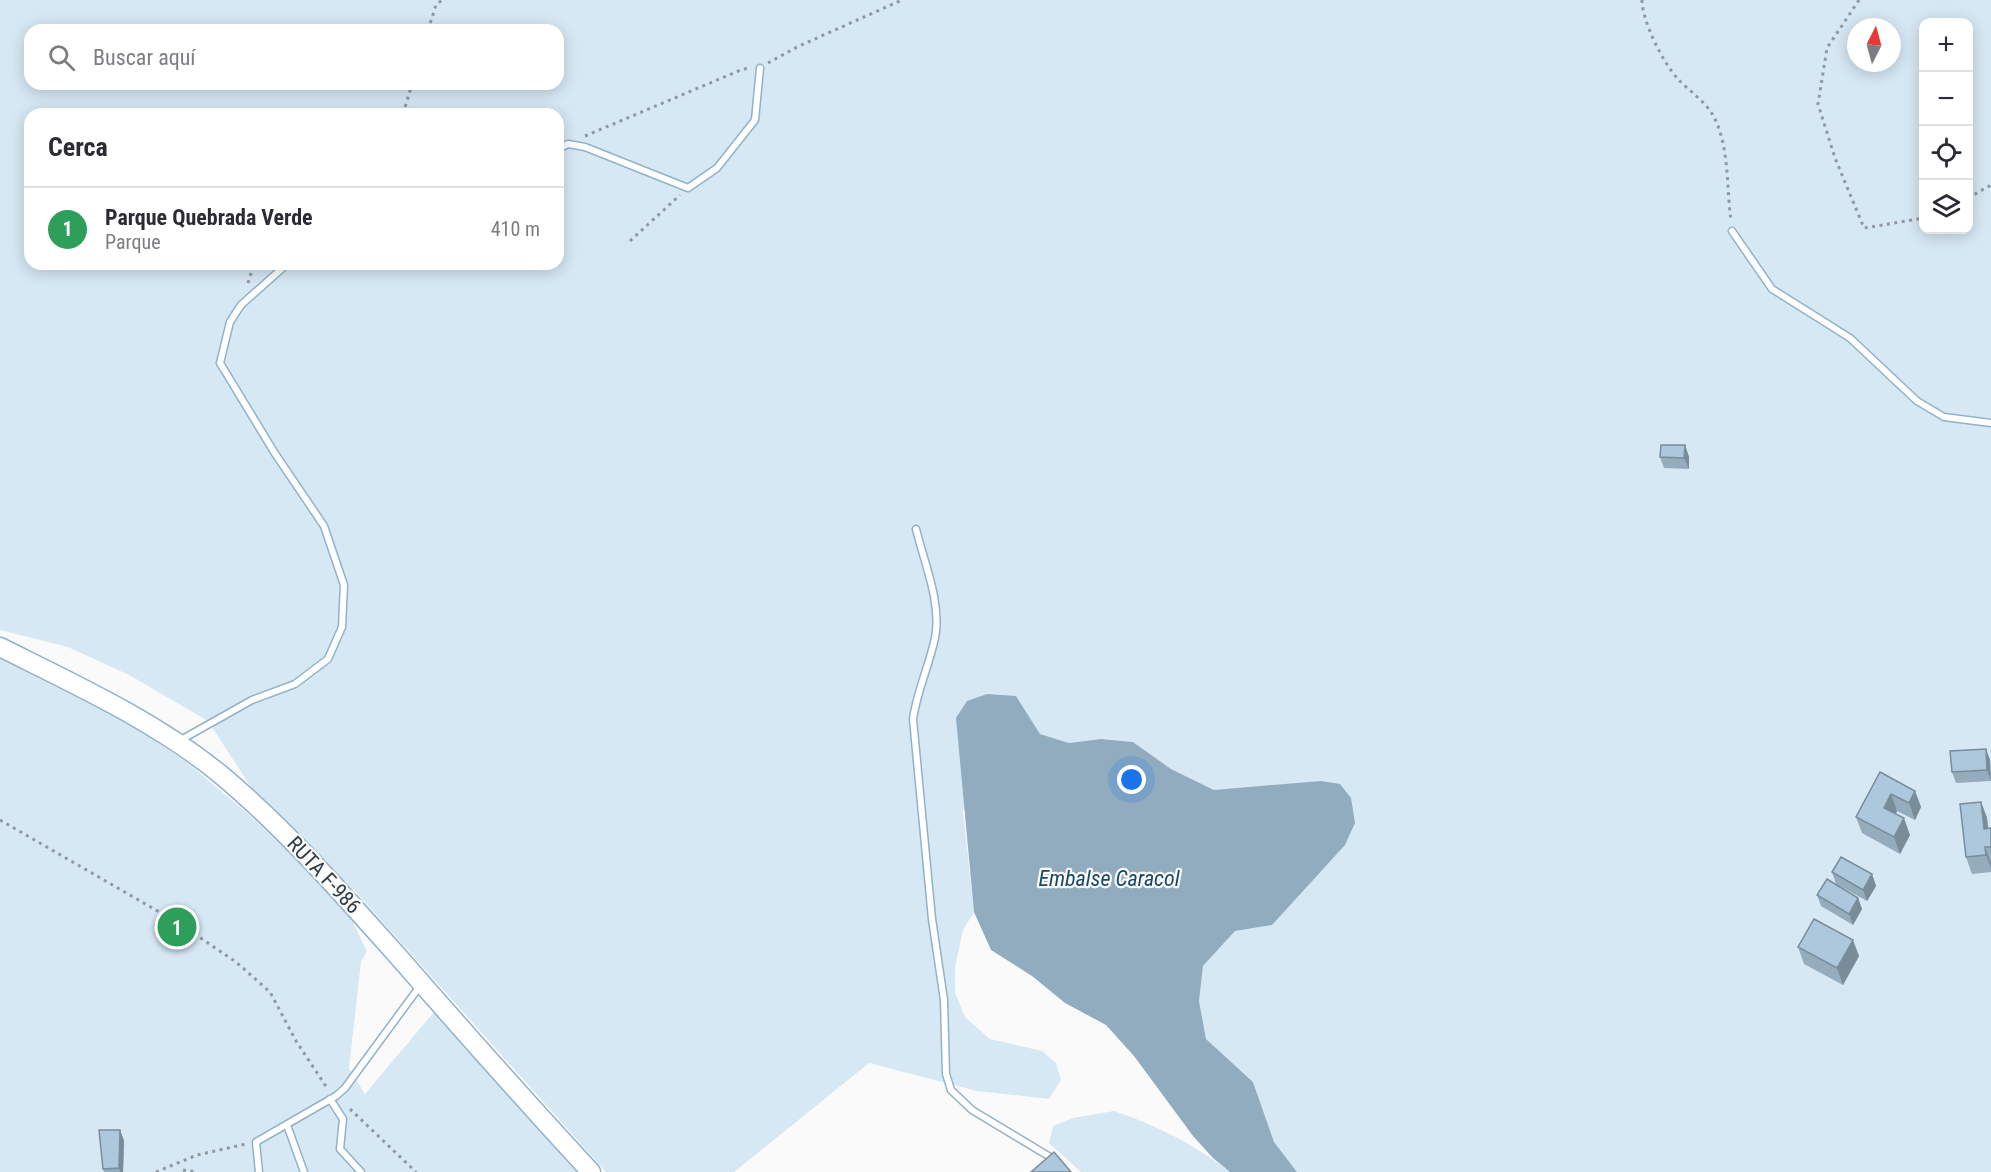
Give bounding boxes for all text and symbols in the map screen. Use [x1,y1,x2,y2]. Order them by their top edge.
north arrow [1847,18,1901,72]
map controls [1919,18,1973,234]
button: + [1919,18,1973,72]
search box [24,24,564,90]
icon: search [45,41,78,74]
text: Buscar aquí [93,45,196,70]
button: − [1919,72,1973,126]
button: locate [1919,126,1973,180]
text: Cerca [48,132,108,162]
button: layers [1919,180,1973,234]
text: Parque Quebrada Verde [105,205,313,230]
text: 1 [62,217,73,241]
text: 410 m [491,217,540,241]
text: Parque [105,230,161,254]
your location [1117,765,1146,794]
street label: RUTA F-986 [282,832,366,918]
water label: Embalse Caracol [1038,866,1181,891]
pin: 1 [158,904,196,950]

